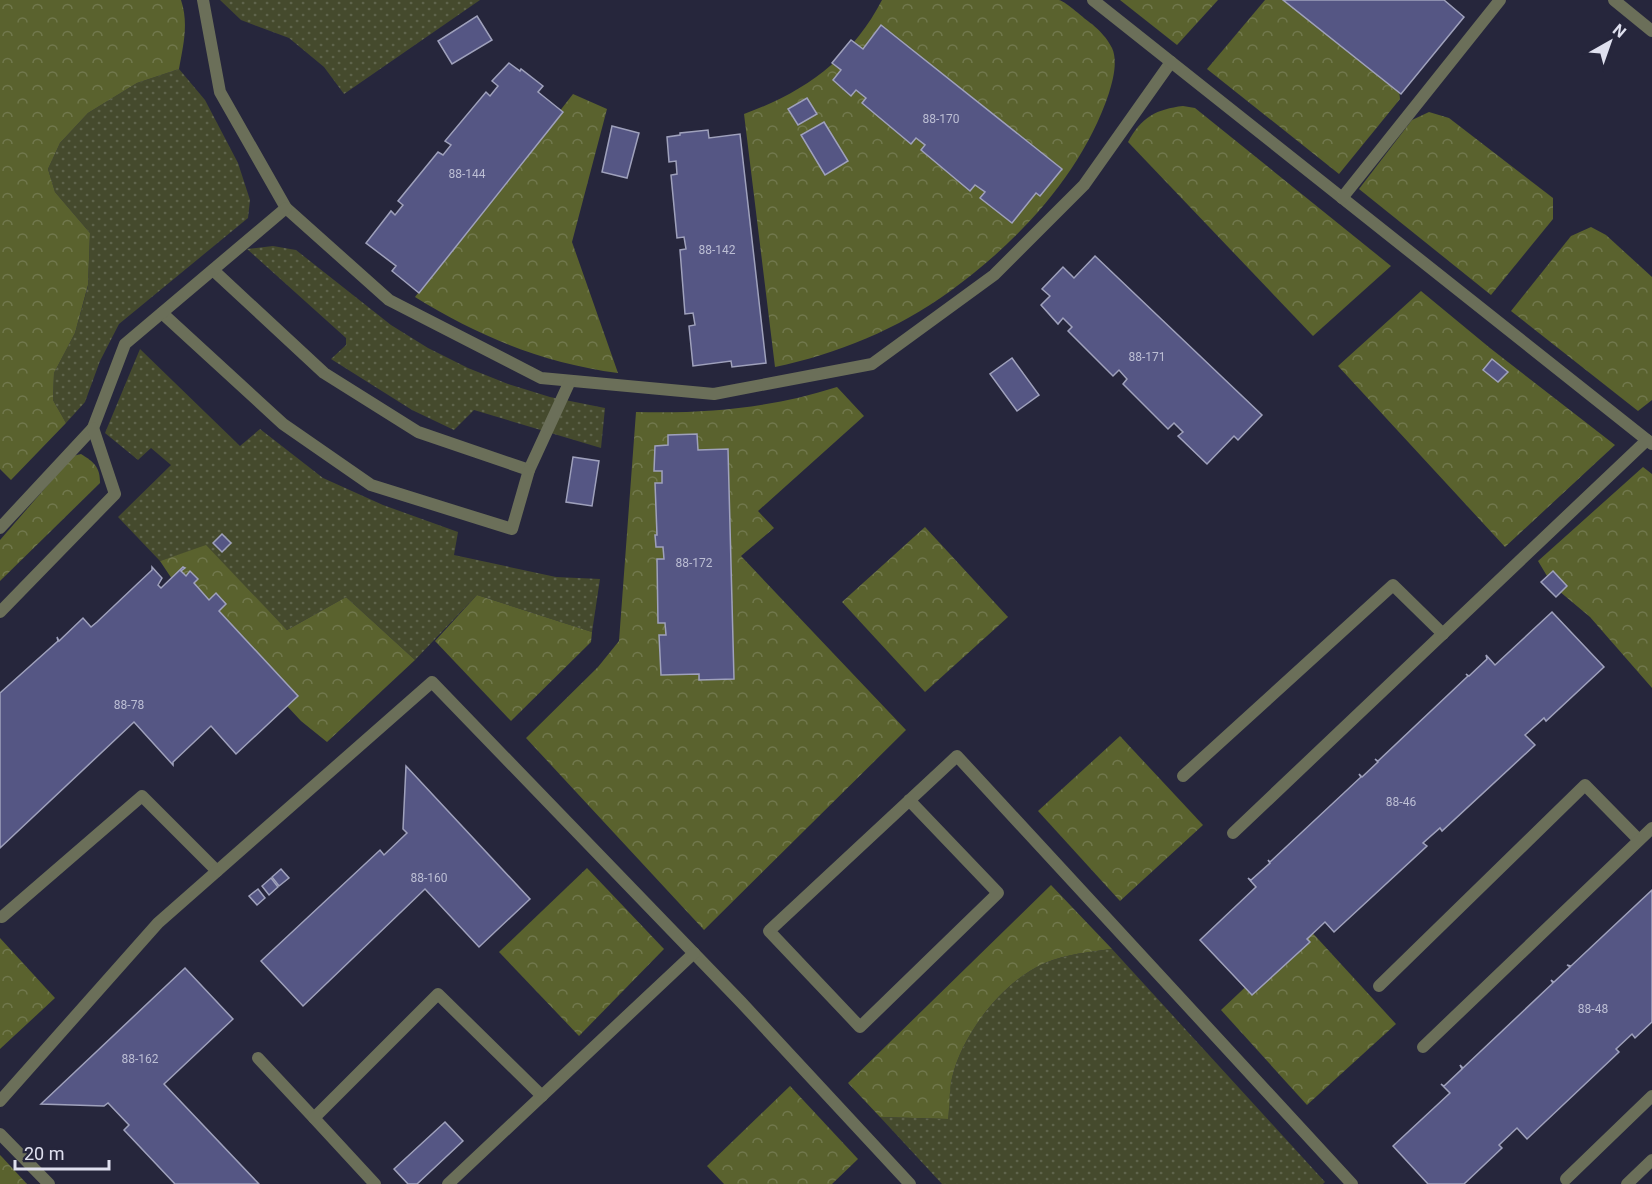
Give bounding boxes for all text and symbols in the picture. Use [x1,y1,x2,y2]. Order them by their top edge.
north arrow [1580,12,1640,72]
text: N [1609,20,1630,42]
house number: 88-170 [922,112,960,126]
house number: 88-144 [448,167,486,181]
house number: 88-142 [698,243,736,257]
house number: 88-171 [1128,350,1166,364]
house number: 88-172 [675,556,713,570]
house number: 88-78 [114,698,144,712]
house number: 88-46 [1386,795,1416,809]
house number: 88-160 [410,871,448,885]
house number: 88-48 [1578,1002,1608,1016]
house number: 88-162 [121,1052,159,1066]
scale bar [15,1133,110,1171]
text: 20 m [24,1143,64,1164]

